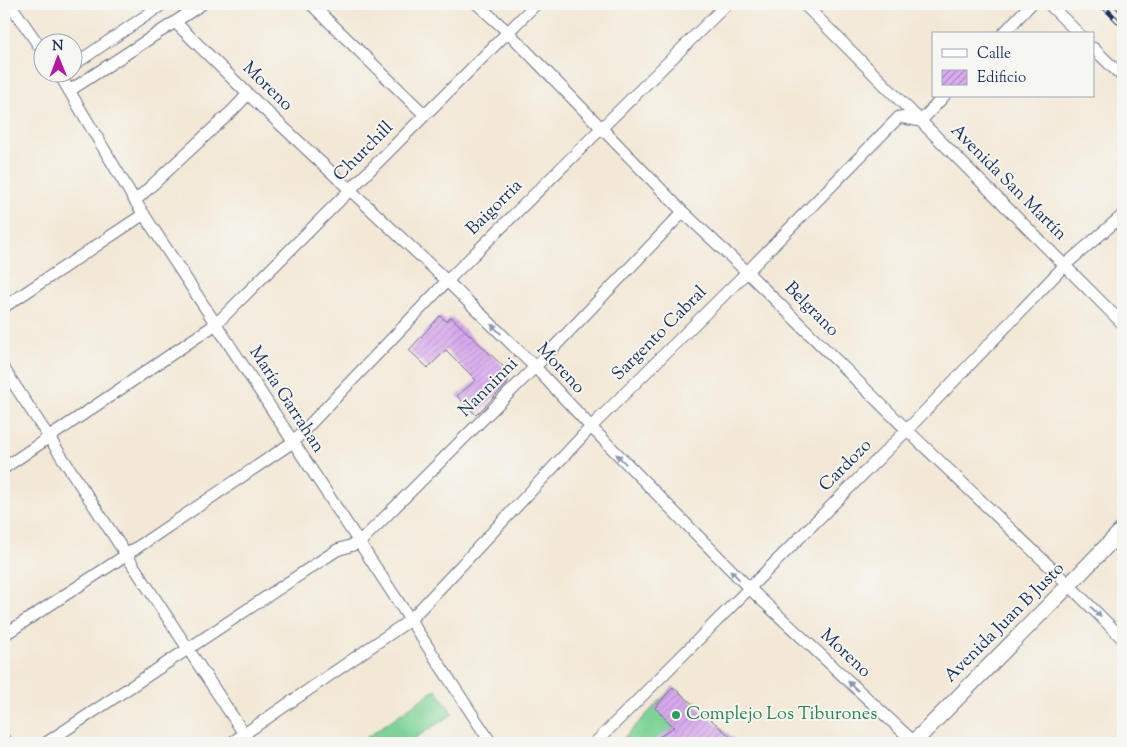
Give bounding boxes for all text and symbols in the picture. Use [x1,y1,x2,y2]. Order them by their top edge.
north arrow [32,32,82,82]
legend [932,32,1094,98]
text: N [52,37,64,57]
text: Calle [977,44,1011,65]
street label: Moreno [236,56,298,118]
text: Edificio [977,68,1026,89]
street label: Churchill [328,116,400,188]
street label: Avenida San Martín [944,119,1072,247]
street label: Baigorria [461,174,529,242]
street label: Belgrano [778,277,845,344]
street label: Sargento Cabral [607,281,713,387]
one-way arrow [491,323,503,335]
street label: Moreno [529,338,591,400]
street label: María Garrahan [242,341,330,459]
street label: Nanninni [453,352,525,424]
street label: Cardozo [814,434,878,498]
one-way arrow [616,453,628,465]
street label: Avenida Juan B Justo [939,557,1071,689]
one-way arrow [729,569,741,581]
one-way arrow [1090,606,1102,618]
street label: Moreno [814,623,876,685]
one-way arrow [848,680,860,692]
place label: Complejo Los Tiburones [686,702,877,728]
marker: Complejo Los Tiburones [670,709,682,721]

